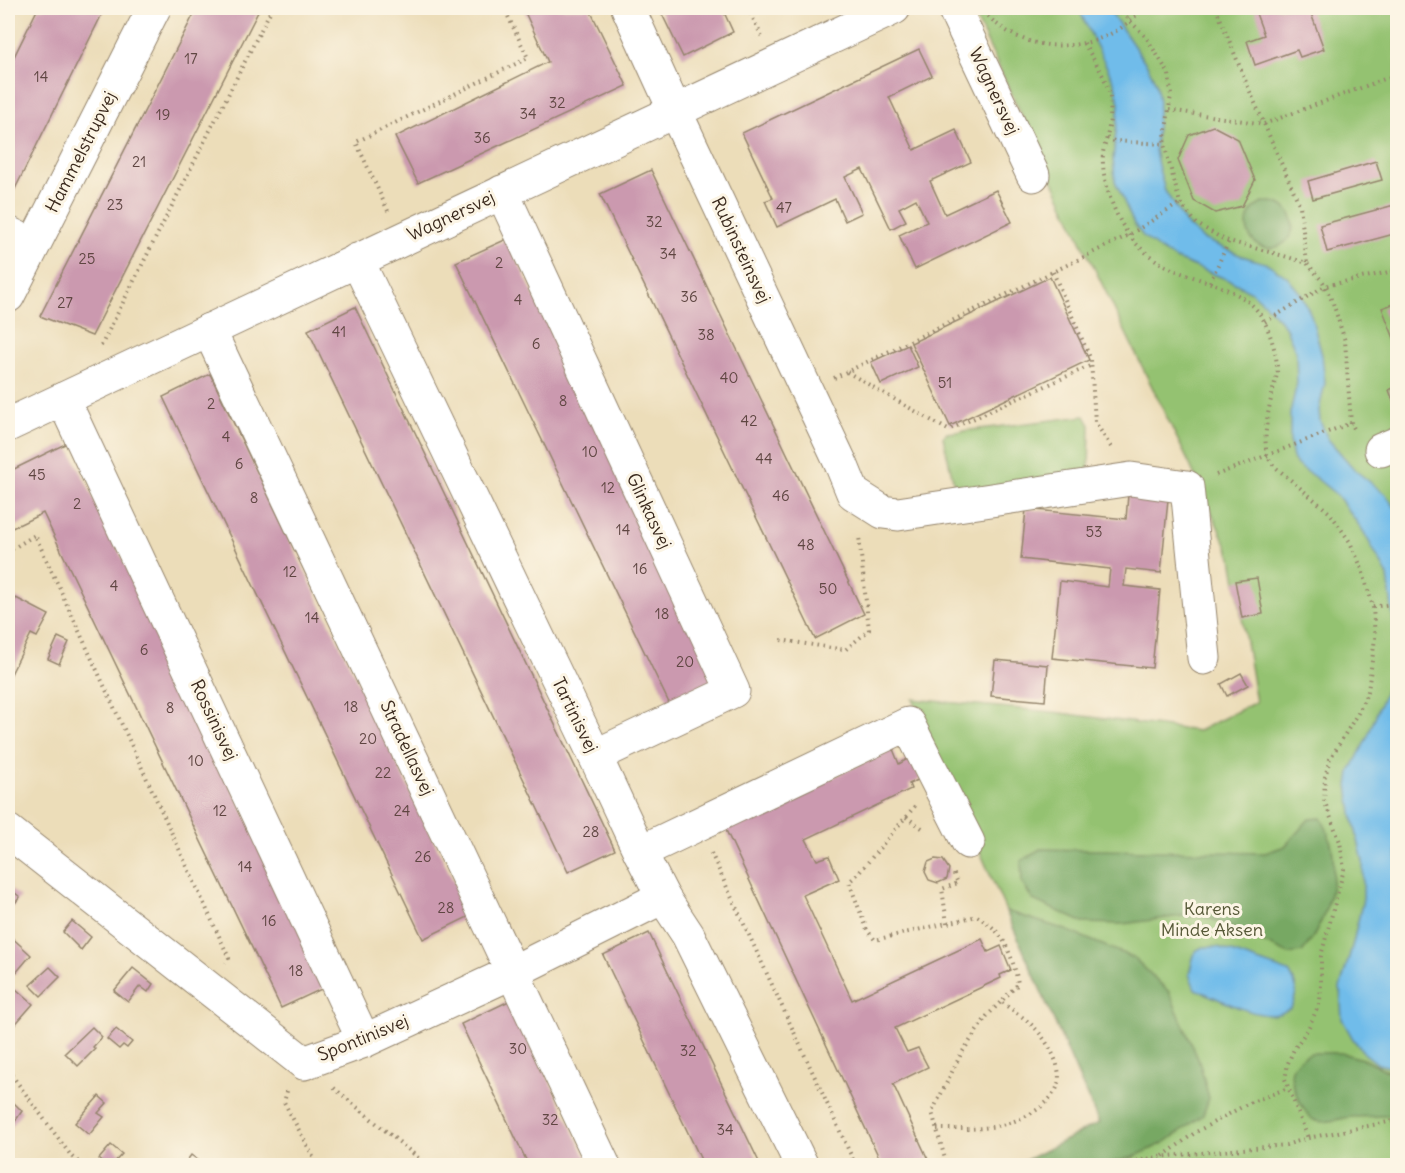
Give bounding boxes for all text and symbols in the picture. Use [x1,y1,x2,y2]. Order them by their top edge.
street label: Wagnersvej [964,43,1025,138]
house number: 17 [184,49,198,68]
house number: 14 [34,67,49,86]
street label: Hammelstrupvej [40,87,121,216]
house number: 32 [549,93,565,112]
house number: 34 [519,104,537,123]
house number: 19 [156,105,170,124]
house number: 36 [473,128,491,147]
house number: 21 [132,152,146,171]
street label: Wagnersvej [403,185,498,246]
street label: Rubinsteinsvej [707,193,776,307]
house number: 23 [107,195,123,214]
house number: 47 [776,198,792,217]
house number: 32 [646,212,662,231]
house number: 34 [659,244,677,263]
house number: 25 [79,249,95,268]
house number: 2 [495,253,503,272]
house number: 36 [680,287,698,306]
house number: 4 [514,290,523,309]
house number: 27 [57,293,73,312]
house number: 41 [332,322,346,341]
house number: 38 [697,325,715,344]
house number: 6 [532,334,540,353]
house number: 40 [720,368,738,387]
house number: 51 [938,373,952,392]
house number: 8 [559,391,567,410]
house number: 2 [207,394,215,413]
house number: 42 [741,411,757,430]
house number: 4 [222,427,231,446]
house number: 10 [582,442,598,461]
house number: 44 [755,449,773,468]
house number: 6 [235,454,243,473]
house number: 45 [28,465,46,484]
street label: Glinkasvej [622,469,677,553]
house number: 12 [601,478,615,497]
house number: 46 [772,486,790,505]
house number: 8 [250,488,258,507]
house number: 2 [73,494,81,513]
house number: 14 [616,520,631,539]
house number: 53 [1085,522,1103,541]
house number: 48 [797,535,815,554]
house number: 16 [633,559,647,578]
house number: 12 [283,562,297,581]
house number: 4 [110,576,119,595]
house number: 50 [819,579,837,598]
house number: 18 [655,604,669,623]
house number: 14 [305,608,320,627]
house number: 6 [140,640,148,659]
house number: 20 [676,652,694,671]
street label: Tartinisvej [547,673,604,756]
street label: Rossinisvej [186,676,243,764]
house number: 18 [344,697,358,716]
street label: Stradellasvej [375,697,439,799]
house number: 8 [166,698,174,717]
house number: 20 [359,729,377,748]
house number: 10 [188,751,204,770]
house number: 22 [375,763,391,782]
house number: 12 [213,801,227,820]
house number: 24 [394,801,411,820]
house number: 28 [583,822,599,841]
house number: 26 [415,847,431,866]
house number: 14 [238,857,253,876]
park label: Karens Minde Aksen [1161,897,1263,941]
house number: 28 [438,898,454,917]
house number: 16 [262,911,276,930]
house number: 18 [289,961,303,980]
street label: Spontinisvej [314,1009,412,1066]
house number: 30 [509,1039,527,1058]
house number: 32 [680,1041,696,1060]
house number: 32 [542,1110,558,1129]
house number: 34 [716,1120,734,1139]

